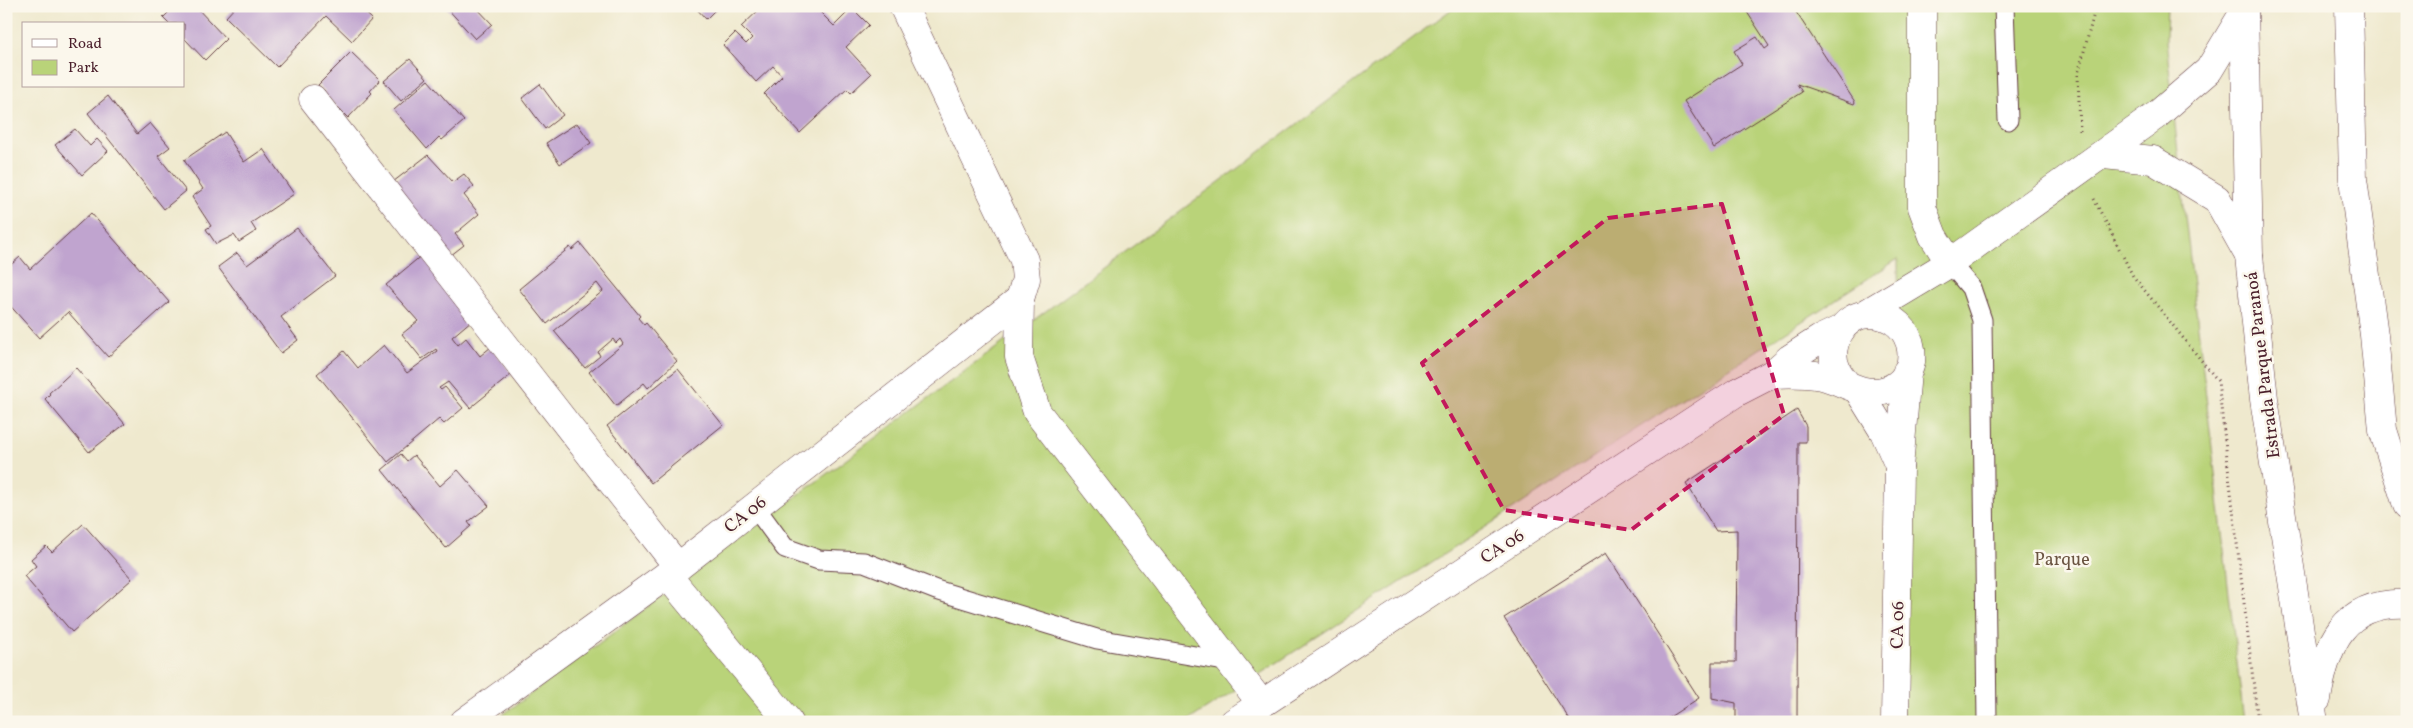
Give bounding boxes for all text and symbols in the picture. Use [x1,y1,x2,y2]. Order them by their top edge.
legend [22,22,185,88]
text: Road [68,34,102,55]
text: Park [68,58,99,79]
street label: Estrada Parque Paranoá [2240,270,2287,460]
street label: CA 06 [719,491,772,540]
street label: CA 06 [1476,524,1530,571]
park label: Parque [2034,548,2090,573]
street label: CA 06 [1886,601,1911,649]

